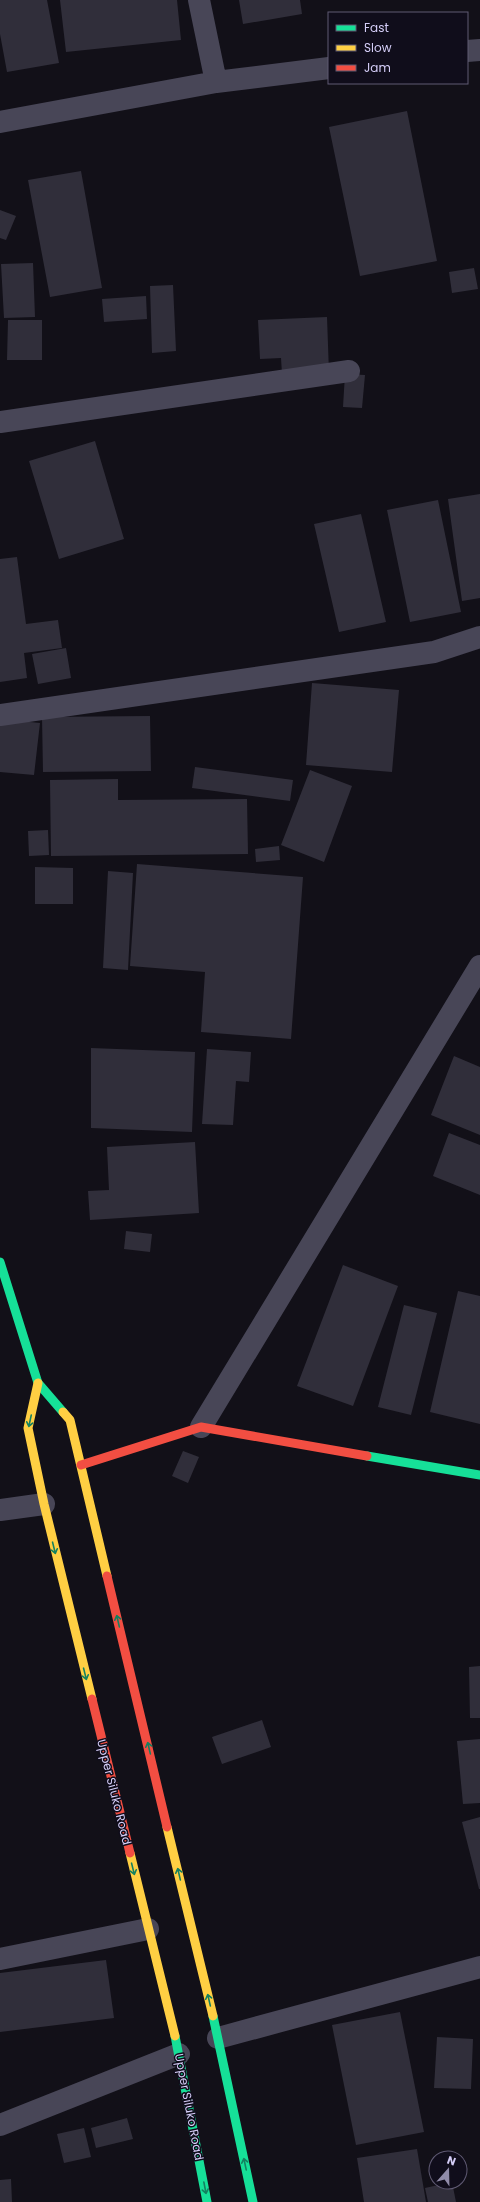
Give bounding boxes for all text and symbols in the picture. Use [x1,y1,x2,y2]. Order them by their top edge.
legend [328,12,468,84]
text: Fast [364,19,389,36]
text: Slow [364,39,392,56]
text: Jam [364,59,391,76]
one-way arrow [25,1414,33,1427]
one-way arrow [51,1541,59,1554]
one-way arrow [114,1615,122,1628]
one-way arrow [82,1668,90,1681]
street label: Upper Siluko Road [93,1737,136,1846]
one-way arrow [144,1741,152,1754]
one-way arrow [130,1862,137,1875]
one-way arrow [175,1868,182,1881]
one-way arrow [205,1994,213,2007]
street label: Upper Siluko Road [171,2052,208,2162]
north arrow [428,2150,468,2190]
text: N [445,2152,458,2170]
one-way arrow [240,2158,248,2171]
one-way arrow [201,2182,209,2195]

